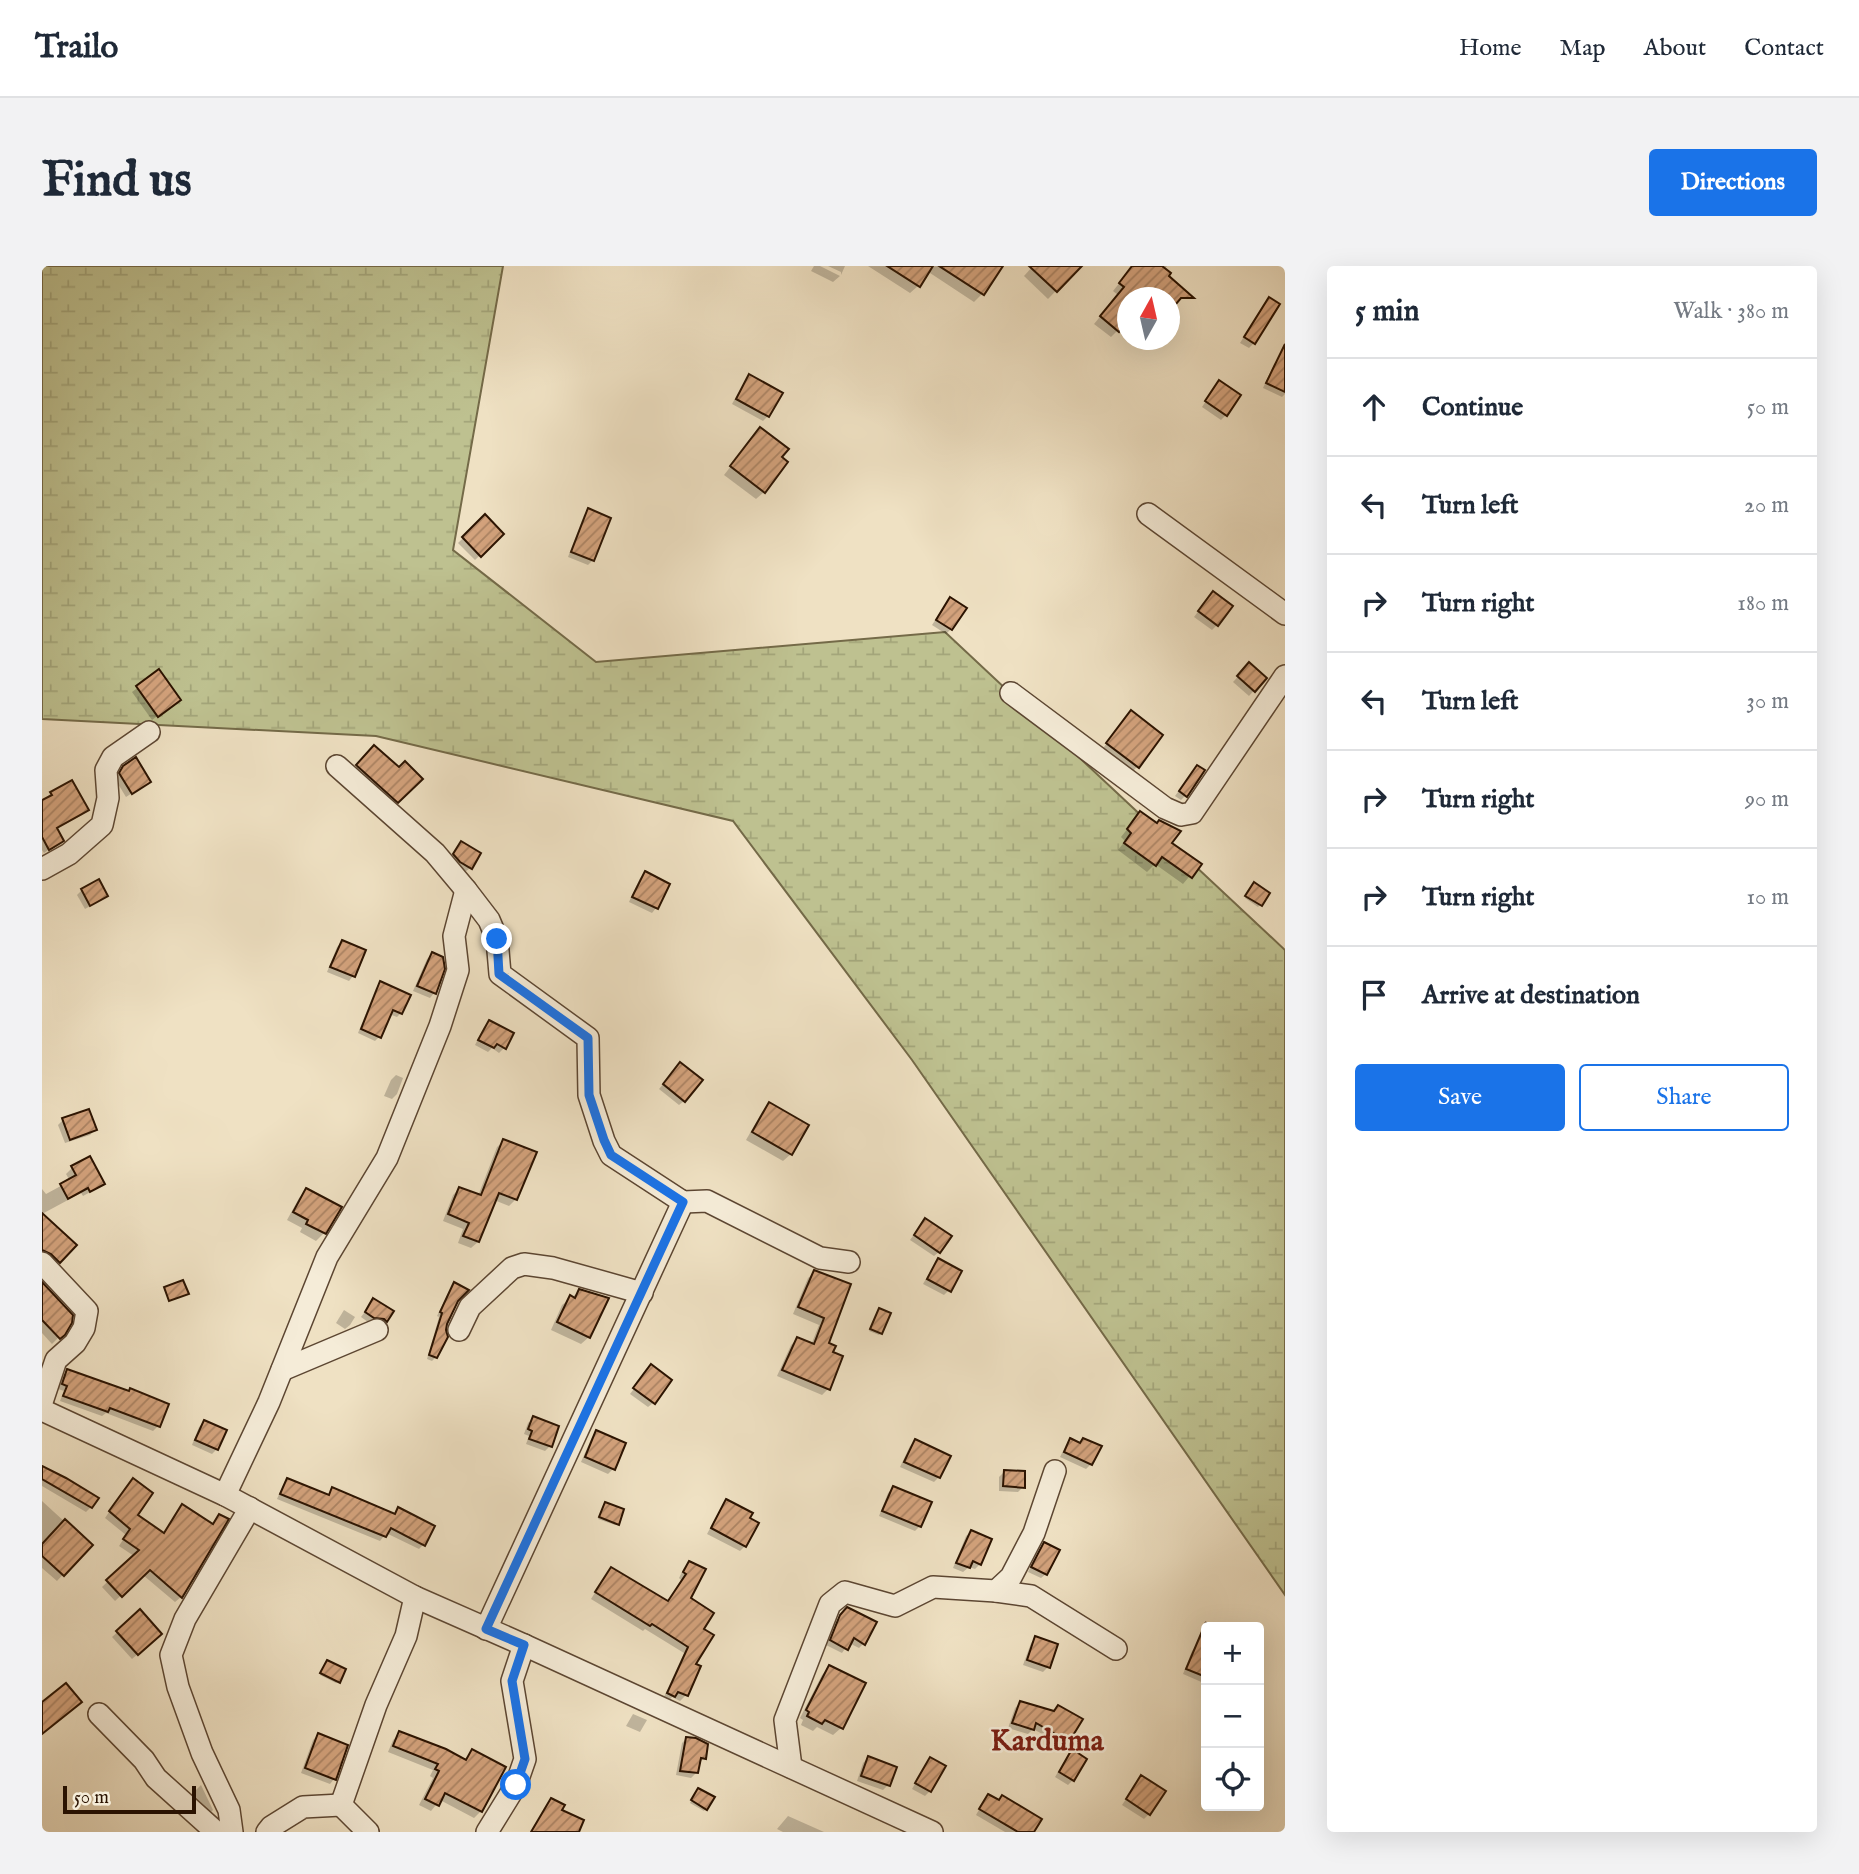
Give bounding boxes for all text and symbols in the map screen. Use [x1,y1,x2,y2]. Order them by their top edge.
text: Trailo [35,27,118,69]
text: Home [1459,33,1522,64]
text: Map [1560,33,1606,64]
text: About [1644,33,1706,64]
text: Contact [1744,33,1824,64]
button: Directions [1649,149,1817,216]
text: Find us [42,151,192,213]
north arrow [1117,287,1180,350]
text: 5 min [1355,293,1420,331]
text: Walk · 380 m [1673,297,1789,326]
icon: ahead [1355,388,1393,426]
text: Continue [1422,391,1523,424]
text: 50 m [1747,393,1789,422]
icon: left [1355,486,1393,524]
text: Turn left [1422,489,1519,522]
text: 20 m [1744,491,1789,520]
icon: right [1355,584,1393,622]
text: Turn right [1422,587,1535,620]
text: 180 m [1737,589,1789,618]
icon: left [1355,682,1393,720]
text: Turn left [1422,685,1519,718]
text: 30 m [1746,687,1789,716]
icon: right [1355,780,1393,818]
text: Turn right [1422,783,1535,816]
text: 90 m [1745,785,1789,814]
icon: right [1355,878,1393,916]
text: Turn right [1422,881,1535,914]
text: 10 m [1746,883,1789,912]
route end [481,923,512,954]
icon: arrive [1355,976,1393,1014]
text: Arrive at destination [1422,979,1640,1012]
button: Save [1355,1064,1565,1131]
button: Share [1579,1064,1789,1131]
map controls [1201,1622,1264,1811]
button: + [1201,1622,1264,1685]
button: − [1201,1685,1264,1748]
district label: Karduma [990,1723,1105,1761]
button: locate [1201,1748,1264,1811]
route start [500,1769,531,1800]
scale bar [63,1783,196,1815]
text: 50 m [74,1786,109,1810]

